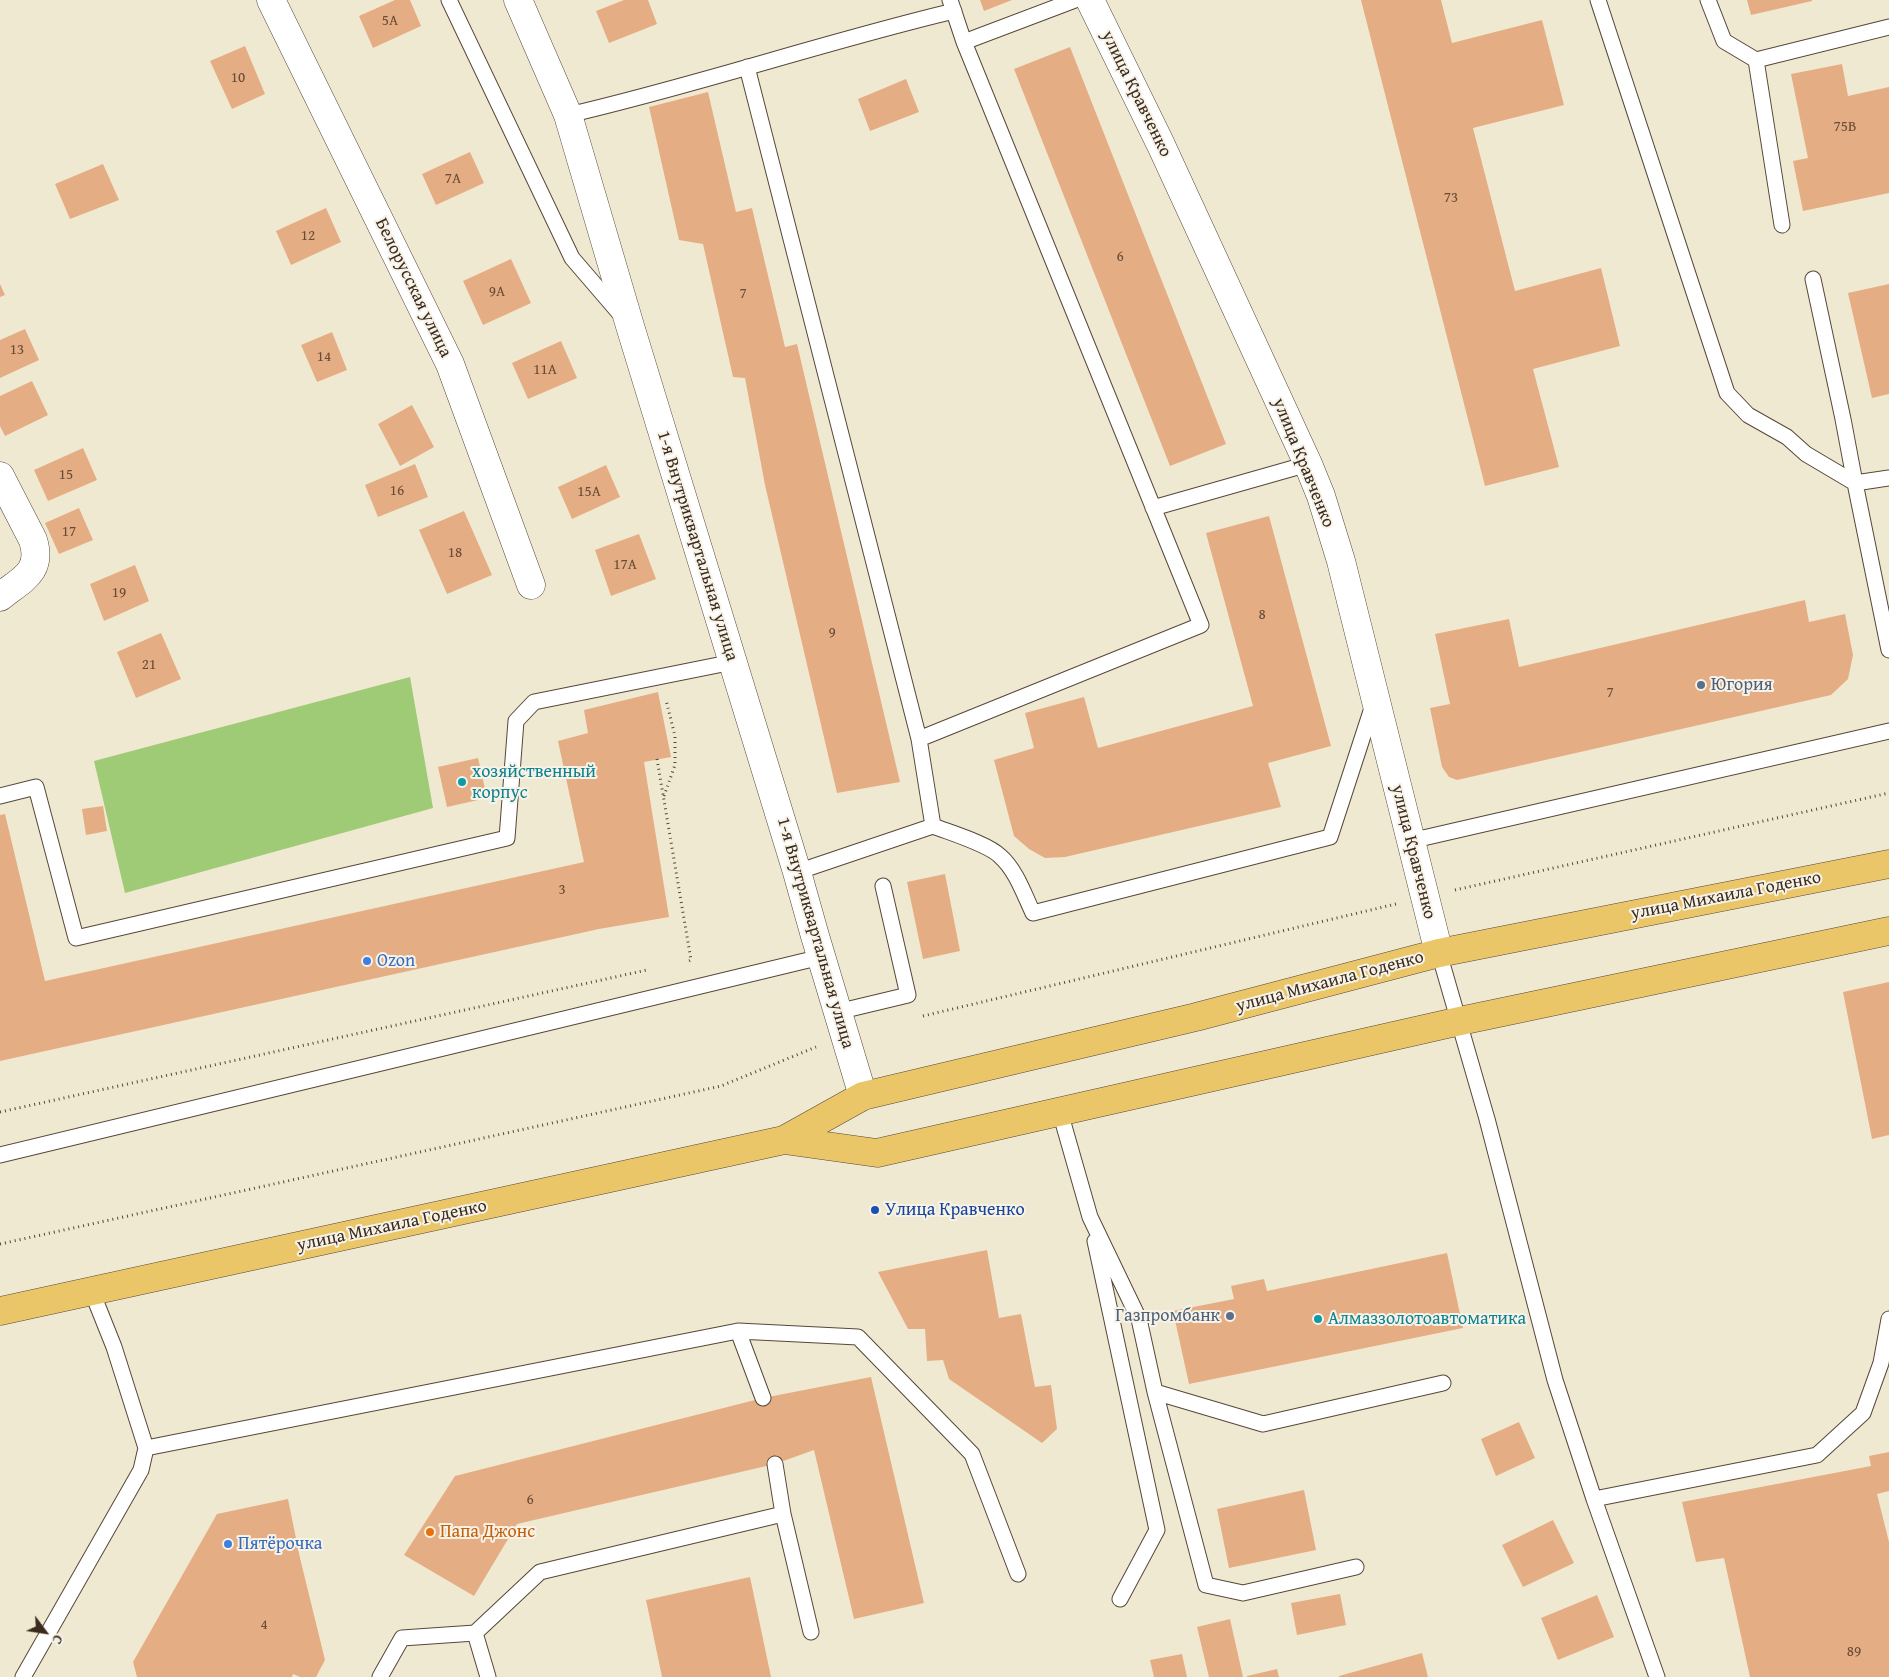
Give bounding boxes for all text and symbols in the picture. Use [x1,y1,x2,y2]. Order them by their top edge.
house number: 5А [382,12,398,30]
street label: улица Кравченко [1096,27,1176,161]
house number: 10 [231,69,245,87]
house number: 75В [1834,118,1856,136]
house number: 7А [445,170,461,188]
house number: 73 [1444,189,1458,207]
street label: Белорусская улица [370,215,456,361]
house number: 12 [301,227,315,245]
house number: 6 [1116,248,1124,266]
house number: 9А [489,283,505,301]
house number: 7 [739,285,747,303]
house number: 13 [10,341,24,359]
house number: 14 [317,348,331,366]
house number: 11А [533,361,557,379]
street label: улица Кравченко [1267,395,1339,531]
street label: 1-я Внутриквартальная улица [652,428,742,664]
house number: 15 [59,466,73,484]
house number: 16 [390,482,404,500]
house number: 15А [577,483,601,501]
house number: 17 [62,523,76,541]
house number: 18 [448,544,462,562]
house number: 17А [613,556,637,574]
house number: 19 [112,584,126,602]
house number: 8 [1258,606,1266,624]
house number: 9 [828,624,836,642]
house number: 21 [142,656,156,674]
place label: Югория [1711,674,1773,696]
marker: Югория [1695,679,1707,691]
house number: 7 [1606,684,1614,702]
place label: хозяйственный корпус [472,761,596,804]
marker: хозяйственный корпус [456,776,468,788]
street label: улица Кравченко [1386,783,1440,921]
street label: 1-я Внутриквартальная улица [772,815,858,1051]
street label: улица Михаила Годенко [1629,867,1823,925]
house number: 3 [558,881,566,899]
street label: улица Михаила Годенко [1234,947,1426,1017]
place label: Ozon [377,950,415,972]
marker: Ozon [361,955,373,967]
street label: улица Михаила Годенко [295,1195,489,1257]
place label: Улица Кравченко [885,1199,1025,1221]
marker: Улица Кравченко [869,1204,881,1216]
place label: Газпромбанк [1115,1305,1220,1327]
place label: Алмаззолотоавтоматика [1328,1308,1526,1330]
marker: Газпромбанк [1224,1310,1236,1322]
marker: Алмаззолотоавтоматика [1312,1313,1324,1325]
house number: 6 [526,1491,534,1509]
place label: Папа Джонс [440,1521,535,1543]
marker: Папа Джонс [424,1526,436,1538]
place label: Пятёрочка [238,1533,322,1555]
marker: Пятёрочка [222,1538,234,1550]
north arrow [20,1607,70,1657]
house number: 4 [260,1616,268,1634]
text: С [47,1631,68,1648]
house number: 89 [1847,1643,1861,1661]

